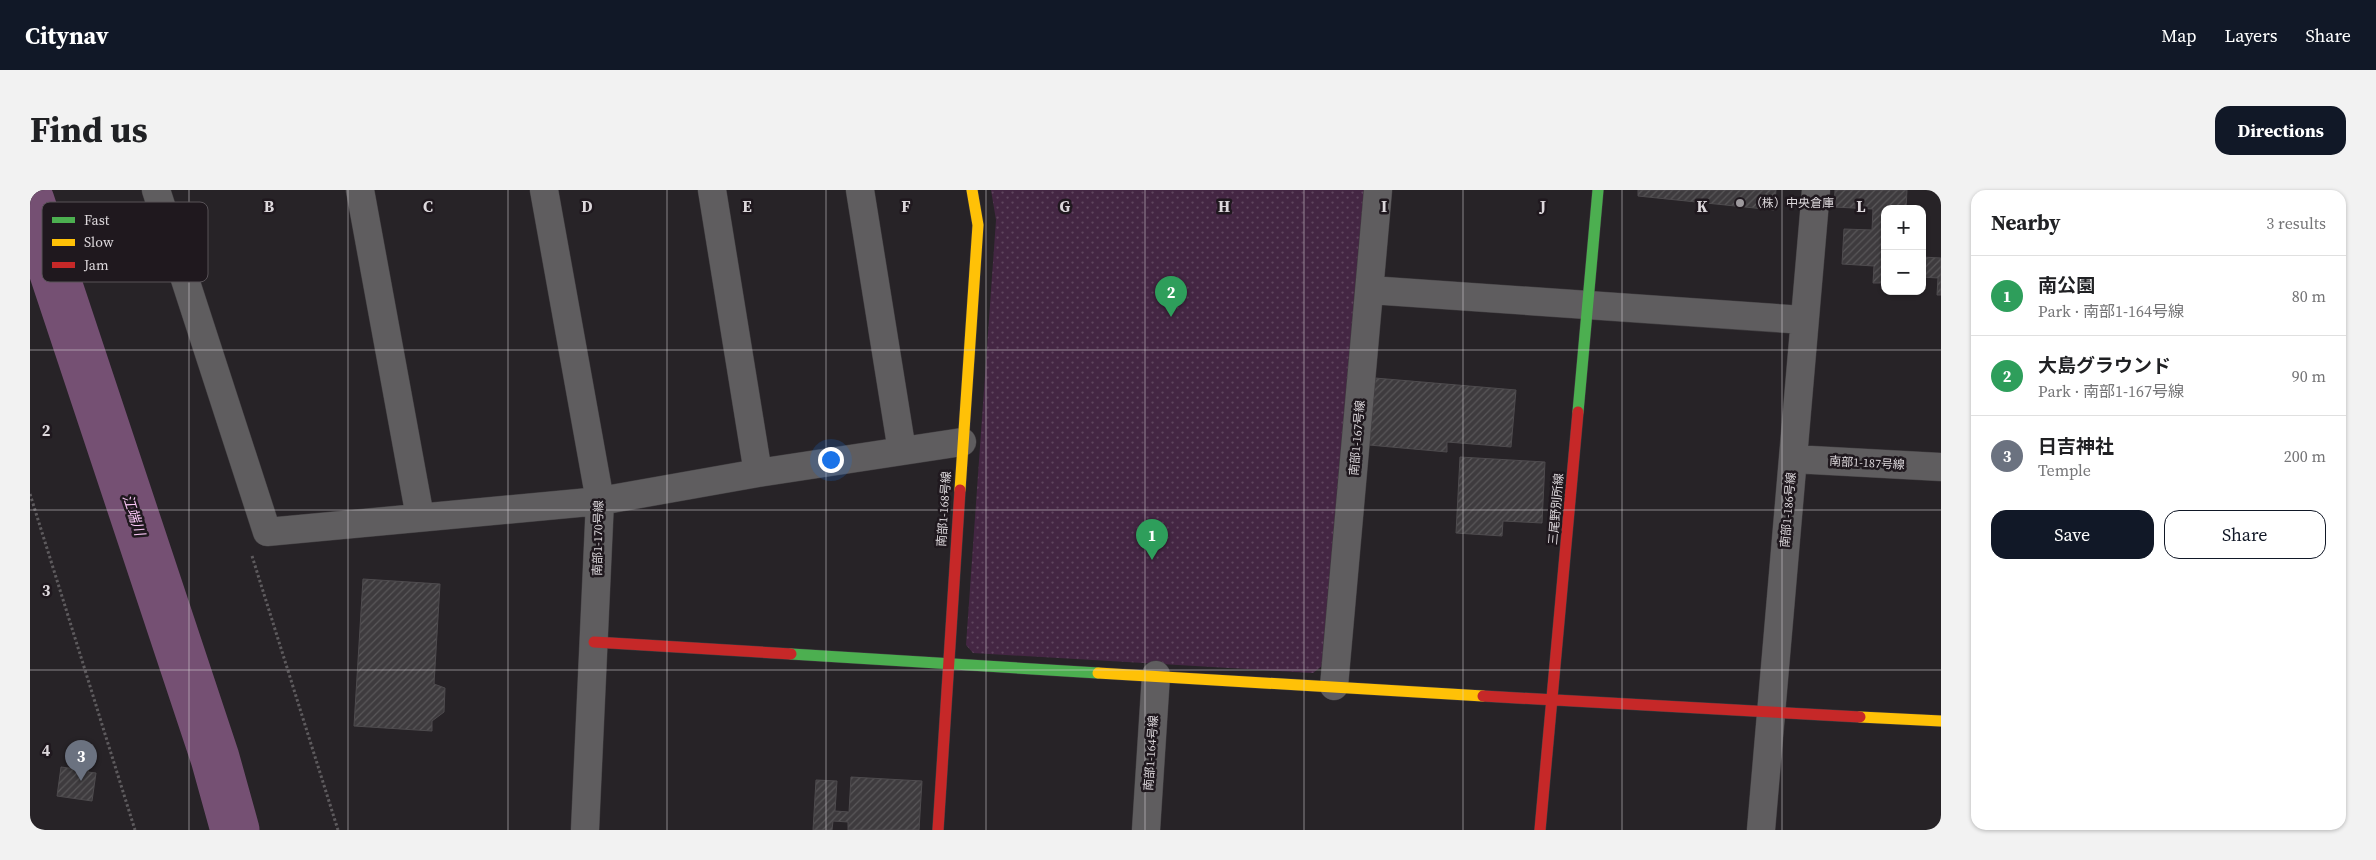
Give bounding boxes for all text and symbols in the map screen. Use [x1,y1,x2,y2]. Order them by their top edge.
text: Citynav [25,19,109,52]
text: Map [2161,23,2196,48]
text: Layers [2224,23,2277,48]
text: Share [2305,23,2351,48]
text: Find us [30,106,148,154]
button: Directions [2215,106,2346,155]
text: B [264,195,275,217]
text: C [423,195,433,217]
text: D [581,195,593,217]
text: E [742,195,752,217]
text: F [901,195,911,217]
text: G [1060,195,1071,217]
text: H [1218,195,1230,217]
text: I [1381,195,1387,217]
text: J [1539,195,1546,217]
text: K [1696,195,1708,217]
place label: （株）中央倉庫 [1750,195,1834,211]
text: L [1856,195,1866,217]
marker: （株）中央倉庫 [1734,197,1746,209]
legend [42,202,208,282]
map controls [1881,205,1926,295]
button: + [1881,205,1926,250]
text: Nearby [1991,208,2061,237]
text: Fast [84,210,110,230]
text: 3 results [2266,212,2326,234]
text: Slow [84,232,114,252]
button: − [1881,250,1926,295]
text: Jam [83,255,109,275]
text: 南公園 [2038,272,2095,298]
pin: 2 [1155,276,1187,317]
text: 1 [2003,285,2011,307]
text: 80 m [2292,285,2326,307]
text: Park · 南部1-164号線 [2038,300,2184,322]
text: 大島グラウンド [2038,352,2171,378]
text: 2 [2003,365,2011,387]
text: 90 m [2292,365,2326,387]
text: Park · 南部1-167号線 [2038,380,2184,402]
street label: 南部1-167号線 [1346,400,1368,476]
text: 2 [42,419,51,441]
text: 日吉神社 [2038,433,2114,459]
text: 3 [2003,445,2011,467]
text: 200 m [2284,445,2326,467]
your location [818,447,844,473]
street label: 南部1-187号線 [1829,453,1905,473]
text: Temple [2038,459,2091,481]
street label: 南部1-168号線 [933,471,955,547]
street label: 三尾野別所線 [1545,472,1567,546]
street label: 南部1-186号線 [1777,472,1799,548]
water label: 江端川 [118,492,151,540]
street label: 南部1-170号線 [589,500,607,576]
button: Save [1991,510,2154,559]
button: Share [2164,510,2326,559]
pin: 1 [1136,519,1168,560]
text: 3 [42,579,51,601]
street label: 南部1-164号線 [1140,715,1162,791]
text: 4 [42,739,51,761]
pin: 3 [65,740,97,781]

